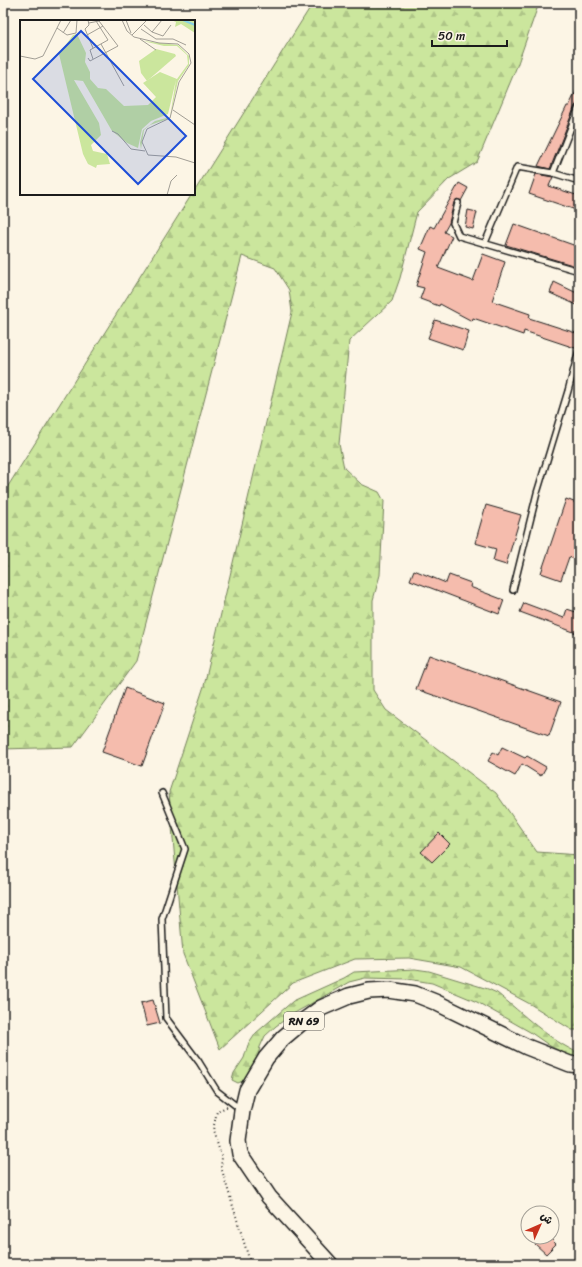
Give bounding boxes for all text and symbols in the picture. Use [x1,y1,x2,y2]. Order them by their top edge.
inset map [20,20,195,195]
scale bar [432,22,507,48]
text: 50 m [438,25,465,47]
road number: RN 69 [284,1012,324,1030]
north arrow [520,1205,560,1245]
text: ش [536,1207,558,1229]

